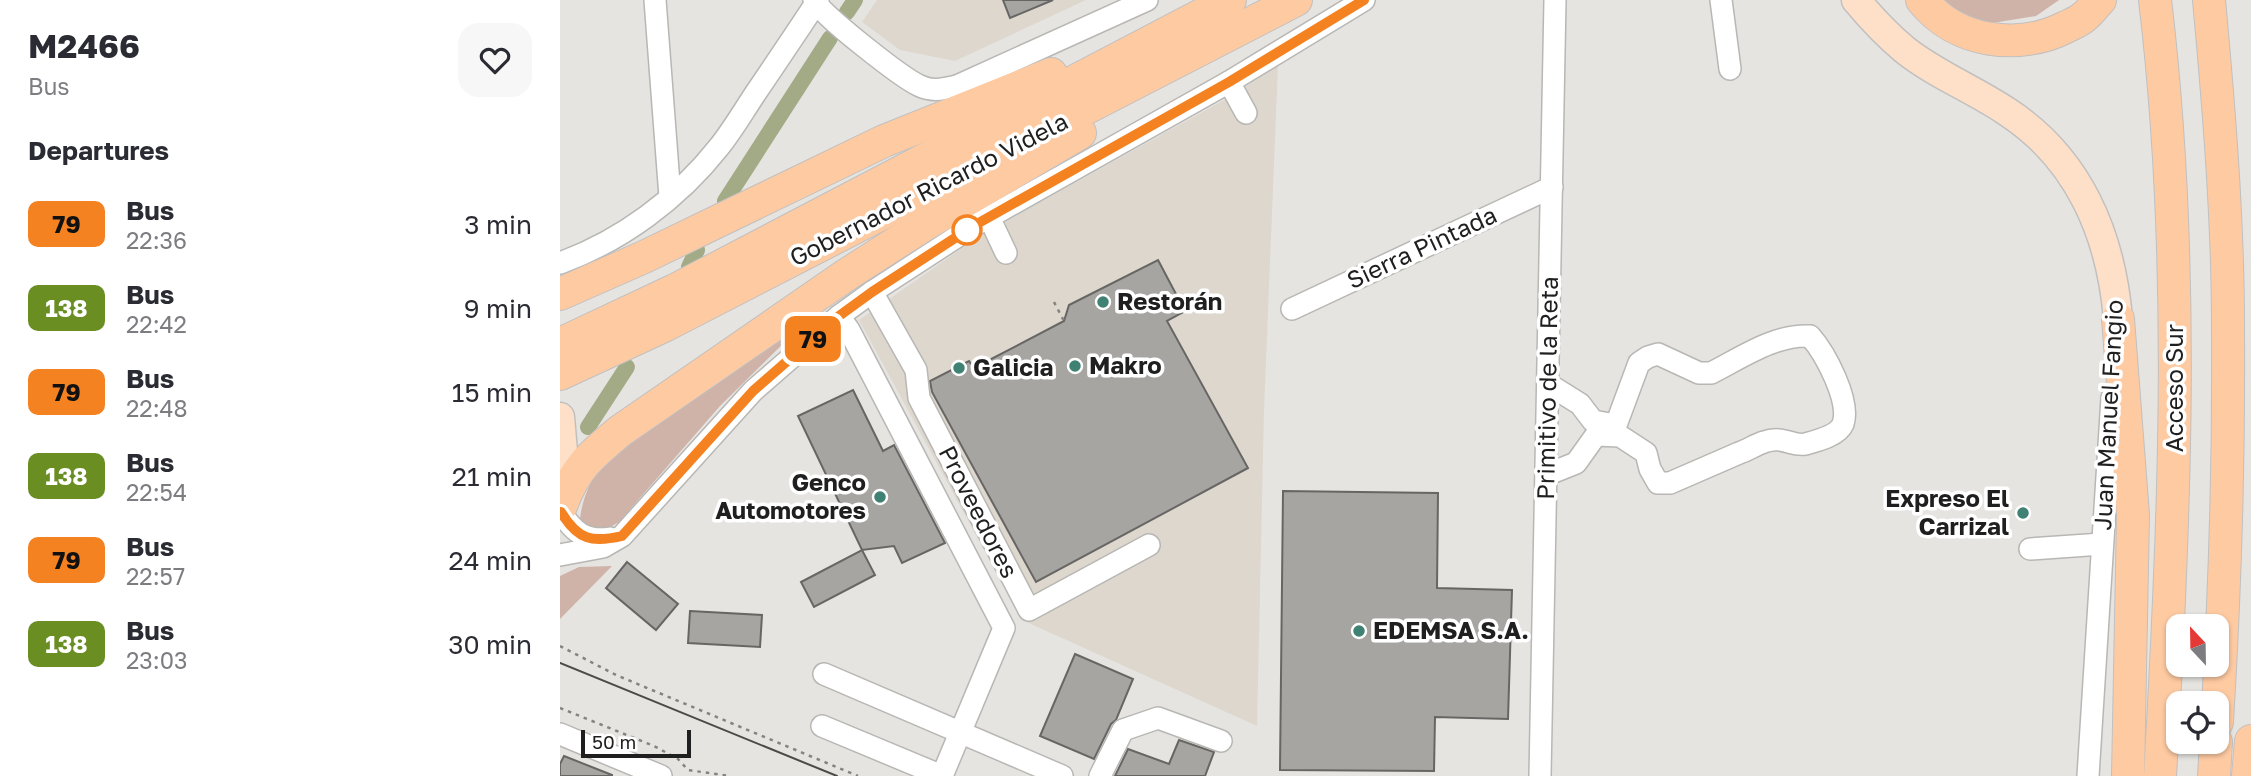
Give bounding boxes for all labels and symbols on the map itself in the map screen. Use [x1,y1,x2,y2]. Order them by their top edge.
street label: Gobernador Ricardo Videla [784,106,1072,272]
street label: Sierra Pintada [1342,199,1501,294]
unlabelled marker [952,215,982,245]
street label: Primitivo de la Reta [1530,276,1563,500]
place label: Restorán [1117,286,1222,315]
marker: Restorán [1095,294,1111,310]
street label: Juan Manuel Fangio [2087,299,2128,531]
line badge: 79 [782,316,844,362]
street label: Acceso Sur [2159,324,2188,452]
place label: Makro [1089,350,1162,379]
place label: Galicia [973,352,1054,381]
marker: Makro [1067,358,1083,374]
marker: Galicia [951,360,967,376]
street label: Proveedores [934,440,1025,582]
place label: Genco Automotores [715,467,866,524]
place label: Expreso El Carrizal [1885,483,2009,540]
marker: Genco Automotores [872,489,888,505]
marker: Expreso El Carrizal [2015,505,2031,521]
north arrow [2166,614,2230,677]
place label: EDEMSA S.A. [1373,615,1529,644]
marker: EDEMSA S.A. [1351,623,1367,639]
scale bar [581,727,691,759]

